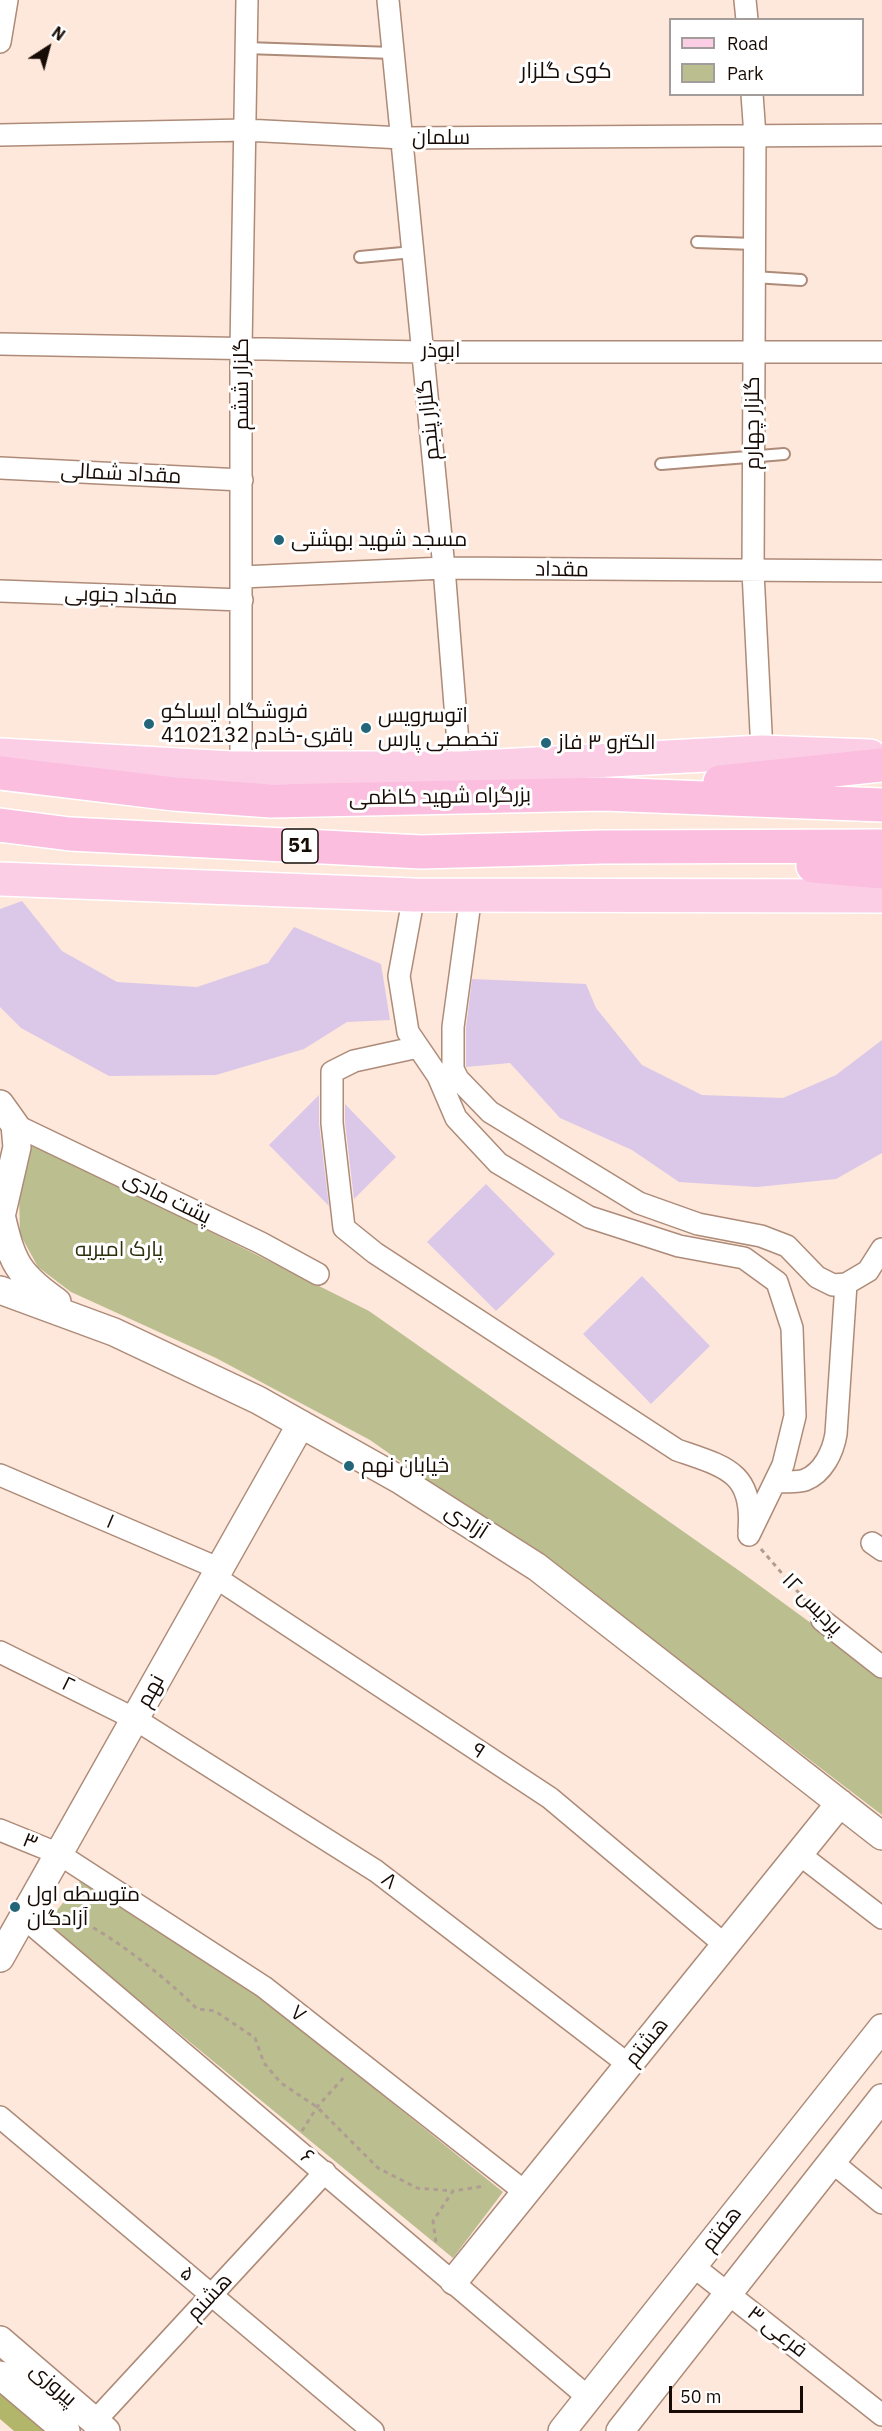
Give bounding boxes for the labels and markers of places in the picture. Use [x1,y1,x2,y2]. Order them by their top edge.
place label: مسجد شهید بهشتی [291,527,467,553]
marker: مسجد شهید بهشتی [272,533,286,547]
place label: فروشگاه ایساکو باقری-خادم 4102132 [161,699,353,749]
place label: اتوسرویس تخصصی پارس [378,703,498,753]
marker: فروشگاه ایساکو باقری-خادم 4102132 [142,717,156,731]
marker: اتوسرویس تخصصی پارس [359,721,373,735]
place label: الکترو ۳ فاز [558,730,656,756]
marker: الکترو ۳ فاز [539,736,553,750]
place label: خیابان نهم [361,1453,449,1479]
marker: خیابان نهم [342,1459,356,1473]
place label: متوسطه اول آزادگان [27,1882,140,1932]
marker: متوسطه اول آزادگان [8,1900,22,1914]

